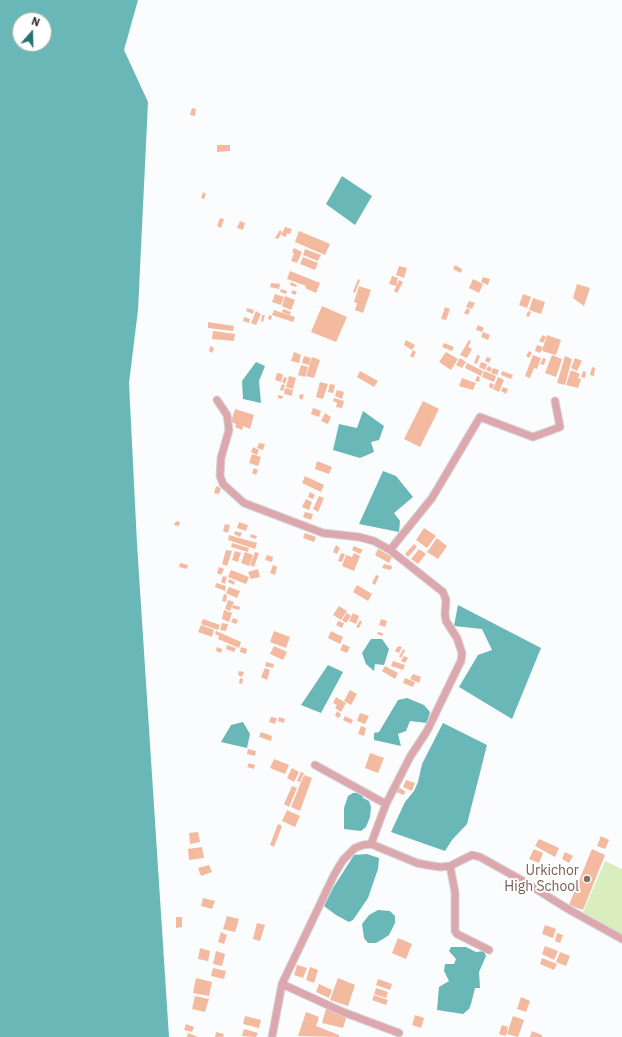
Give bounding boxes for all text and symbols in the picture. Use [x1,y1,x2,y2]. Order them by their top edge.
north arrow [12,12,52,52]
text: N [30,14,42,30]
place label: Urkichor High School [504,863,579,896]
marker: Urkichor High School [582,874,592,884]

